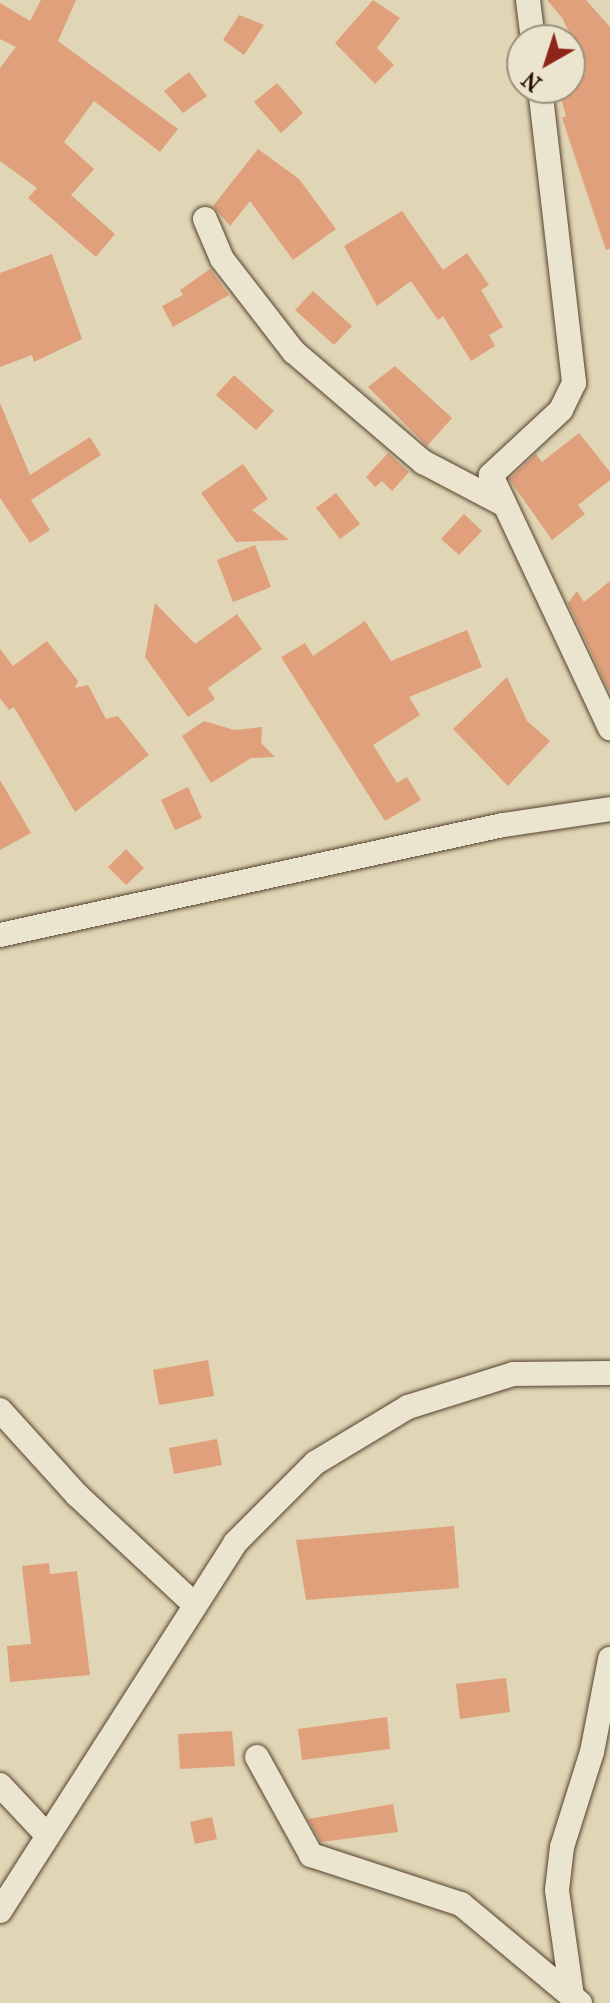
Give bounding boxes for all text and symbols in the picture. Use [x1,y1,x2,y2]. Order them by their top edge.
north arrow [506,24,586,104]
text: N [517,66,547,96]

